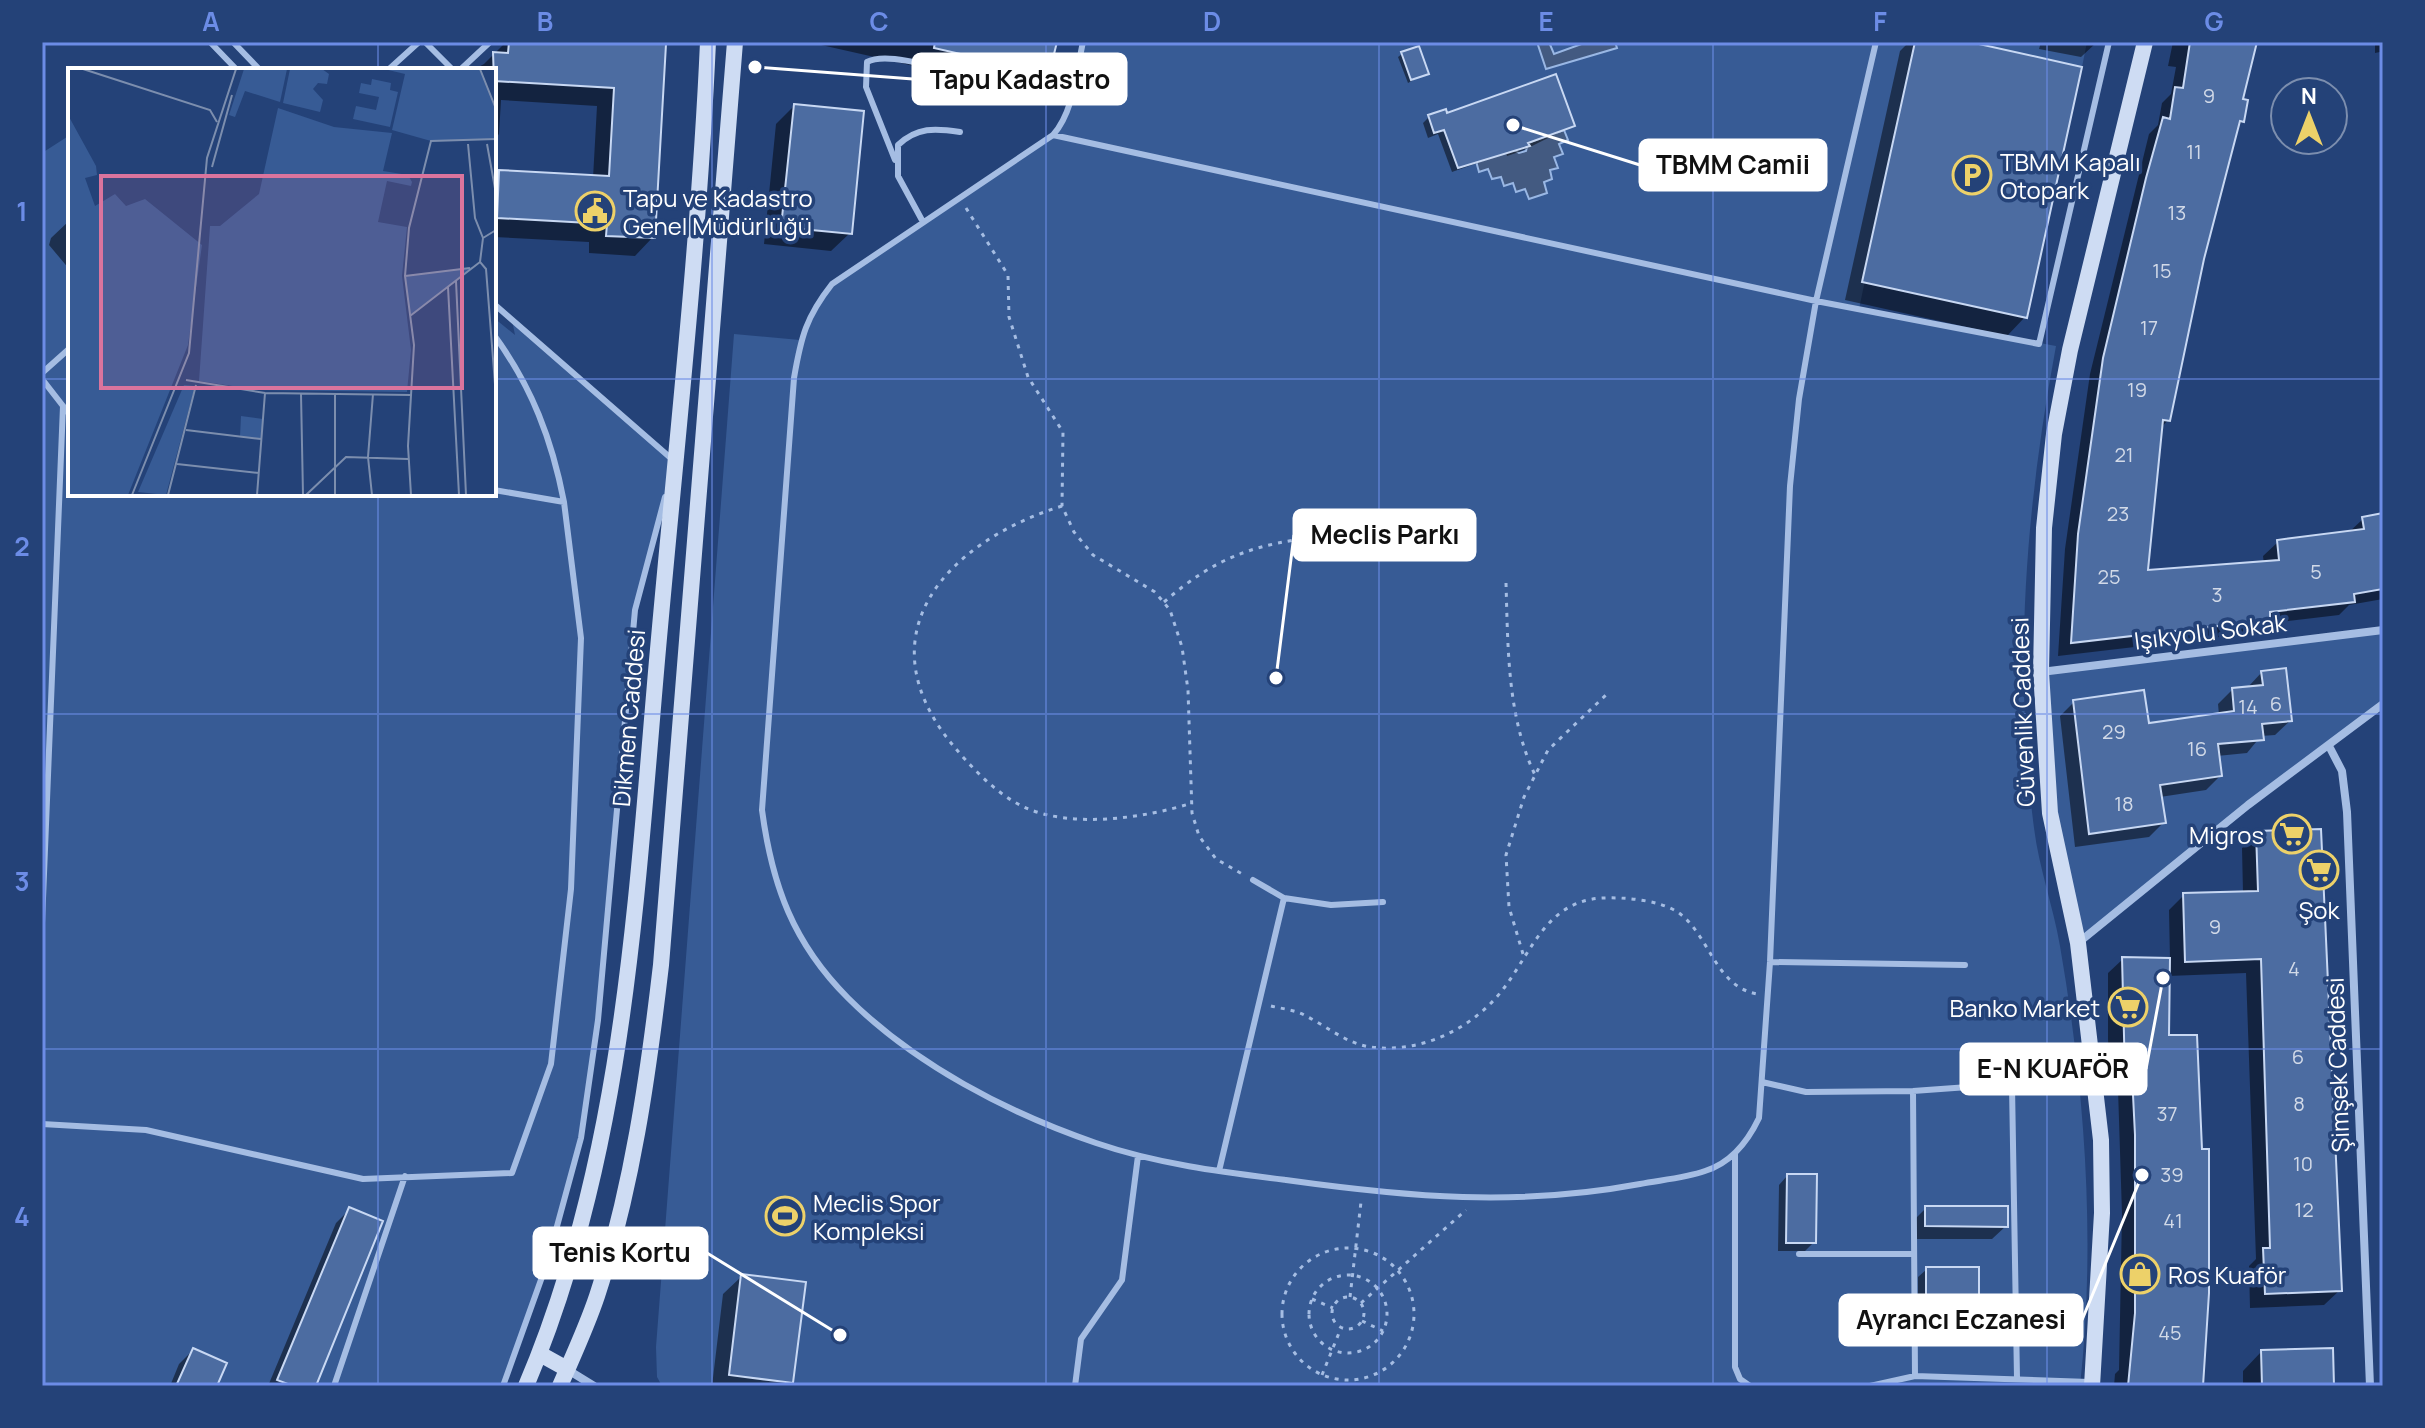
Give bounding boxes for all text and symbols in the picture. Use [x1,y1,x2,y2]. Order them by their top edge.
text: A [202,3,220,39]
text: B [537,3,553,39]
text: C [869,3,889,39]
text: D [1203,3,1221,39]
text: E [1538,3,1554,39]
text: F [1873,3,1887,39]
text: G [2204,3,2224,39]
callout: Tapu Kadastro [913,54,1126,104]
text: Tapu Kadastro [930,61,1110,97]
inset map [68,68,496,496]
north arrow [2269,76,2349,156]
text: N [2301,81,2317,111]
house number: 9 [2203,82,2215,109]
house number: 11 [2186,138,2202,165]
callout: TBMM Camii [1640,140,1826,190]
place label: TBMM Kapalı Otopark [2000,145,2141,206]
text: TBMM Camii [1656,146,1810,182]
parking icon: TBMM Kapalı Otopark [1951,154,1993,196]
place label: Tapu ve Kadastro Genel Müdürlüğü [623,181,813,242]
public building icon: Tapu ve Kadastro Genel Müdürlüğü [574,190,616,232]
text: 1 [16,193,28,229]
house number: 13 [2168,199,2186,226]
house number: 15 [2152,257,2172,284]
house number: 17 [2140,314,2158,341]
house number: 19 [2127,376,2147,403]
house number: 21 [2114,441,2134,468]
house number: 23 [2107,500,2129,527]
callout: Meclis Parkı [1294,510,1475,560]
text: Meclis Parkı [1310,516,1460,552]
text: 2 [14,528,30,564]
house number: 5 [2310,558,2322,585]
house number: 25 [2098,563,2120,590]
house number: 3 [2211,581,2223,608]
street label: Işıkyolu Sokak [2132,605,2289,657]
street label: Güvenlik Caddesi [2002,617,2042,807]
street label: Dikmen Caddesi [604,628,652,808]
house number: 6 [2270,690,2282,717]
house number: 14 [2238,693,2258,720]
house number: 29 [2102,718,2126,745]
house number: 16 [2187,735,2207,762]
house number: 18 [2114,790,2134,817]
supermarket icon: Migros [2271,813,2313,855]
place label: Migros [2189,818,2264,851]
supermarket icon: Şok [2298,849,2340,891]
text: 3 [14,863,30,899]
place label: Şok [2299,893,2341,926]
house number: 9 [2209,913,2221,940]
house number: 4 [2288,955,2300,982]
street label: Şimşek Caddesi [2317,977,2357,1153]
supermarket icon: Banko Market [2107,986,2149,1028]
place label: Banko Market [1950,991,2100,1024]
house number: 6 [2292,1043,2304,1070]
callout: E-N KUAFÖR [1961,1044,2146,1094]
text: E-N KUAFÖR [1977,1050,2129,1086]
house number: 8 [2293,1090,2305,1117]
house number: 37 [2156,1100,2178,1127]
house number: 10 [2293,1150,2313,1177]
house number: 39 [2160,1161,2184,1188]
place label: Meclis Spor Kompleksi [813,1186,941,1247]
sports icon: Meclis Spor Kompleksi [764,1195,806,1237]
house number: 12 [2294,1196,2314,1223]
text: 4 [14,1198,30,1234]
house number: 41 [2163,1207,2183,1234]
callout: Tenis Kortu [534,1228,707,1278]
text: Tenis Kortu [549,1234,691,1270]
shop icon: Ros Kuaför [2119,1253,2161,1295]
place label: Ros Kuaför [2168,1258,2287,1291]
callout: Ayrancı Eczanesi [1840,1295,2082,1345]
text: Ayrancı Eczanesi [1856,1301,2066,1337]
house number: 45 [2158,1319,2182,1346]

